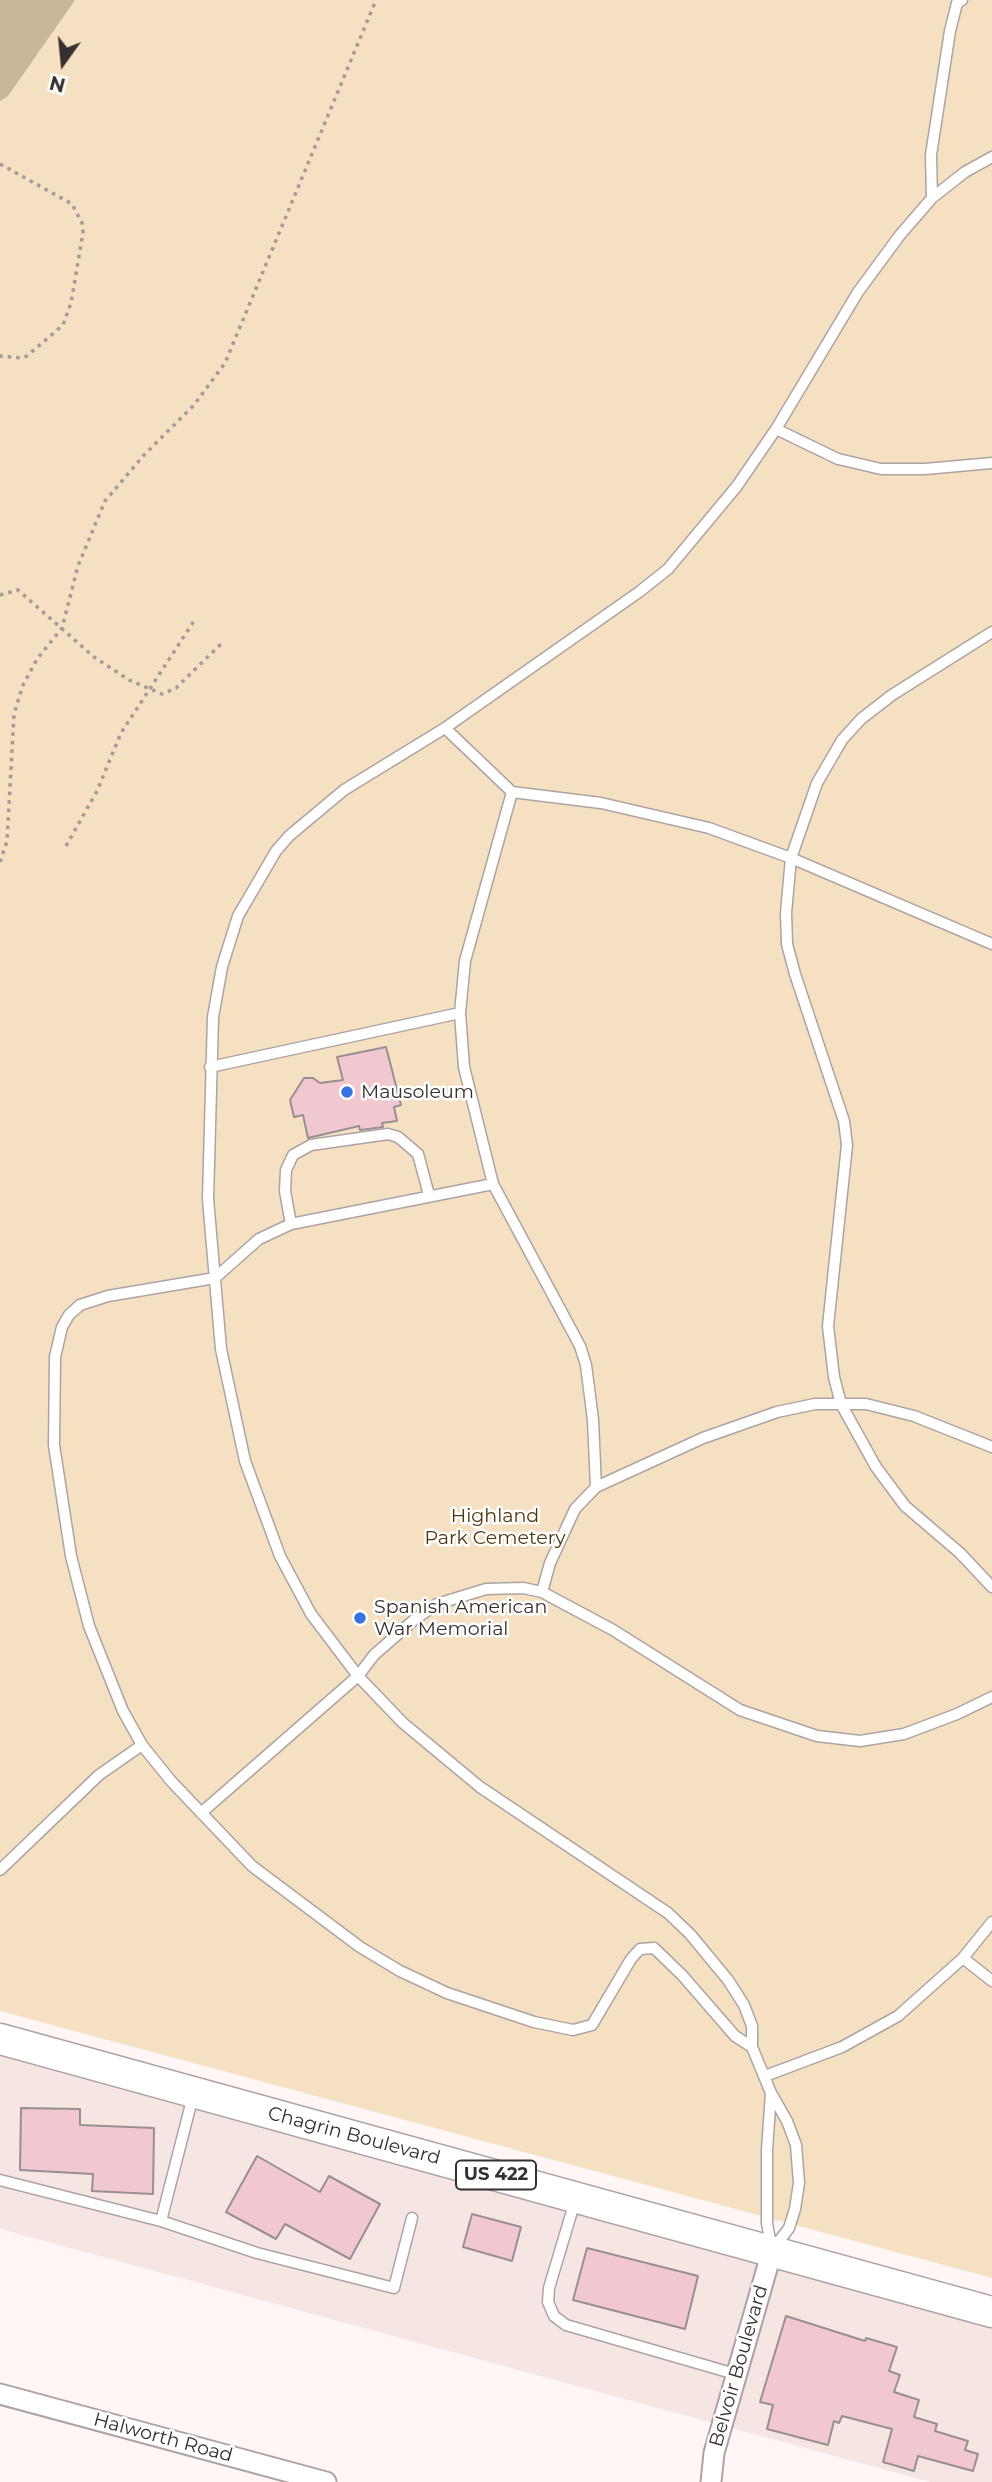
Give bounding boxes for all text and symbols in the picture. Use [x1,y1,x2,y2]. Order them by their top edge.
north arrow [28,28,98,98]
text: N [47,71,68,97]
place label: Mausoleum [361,1081,474,1103]
marker: Mausoleum [339,1084,355,1100]
park label: Highland Park Cemetery [424,1505,566,1549]
place label: Spanish American War Memorial [374,1596,547,1640]
marker: Spanish American War Memorial [352,1610,368,1626]
street label: Chagrin Boulevard [265,2102,443,2170]
road number: US 422 [456,2160,536,2190]
street label: Belvoir Boulevard [705,2282,773,2450]
street label: Halworth Road [91,2408,235,2468]

